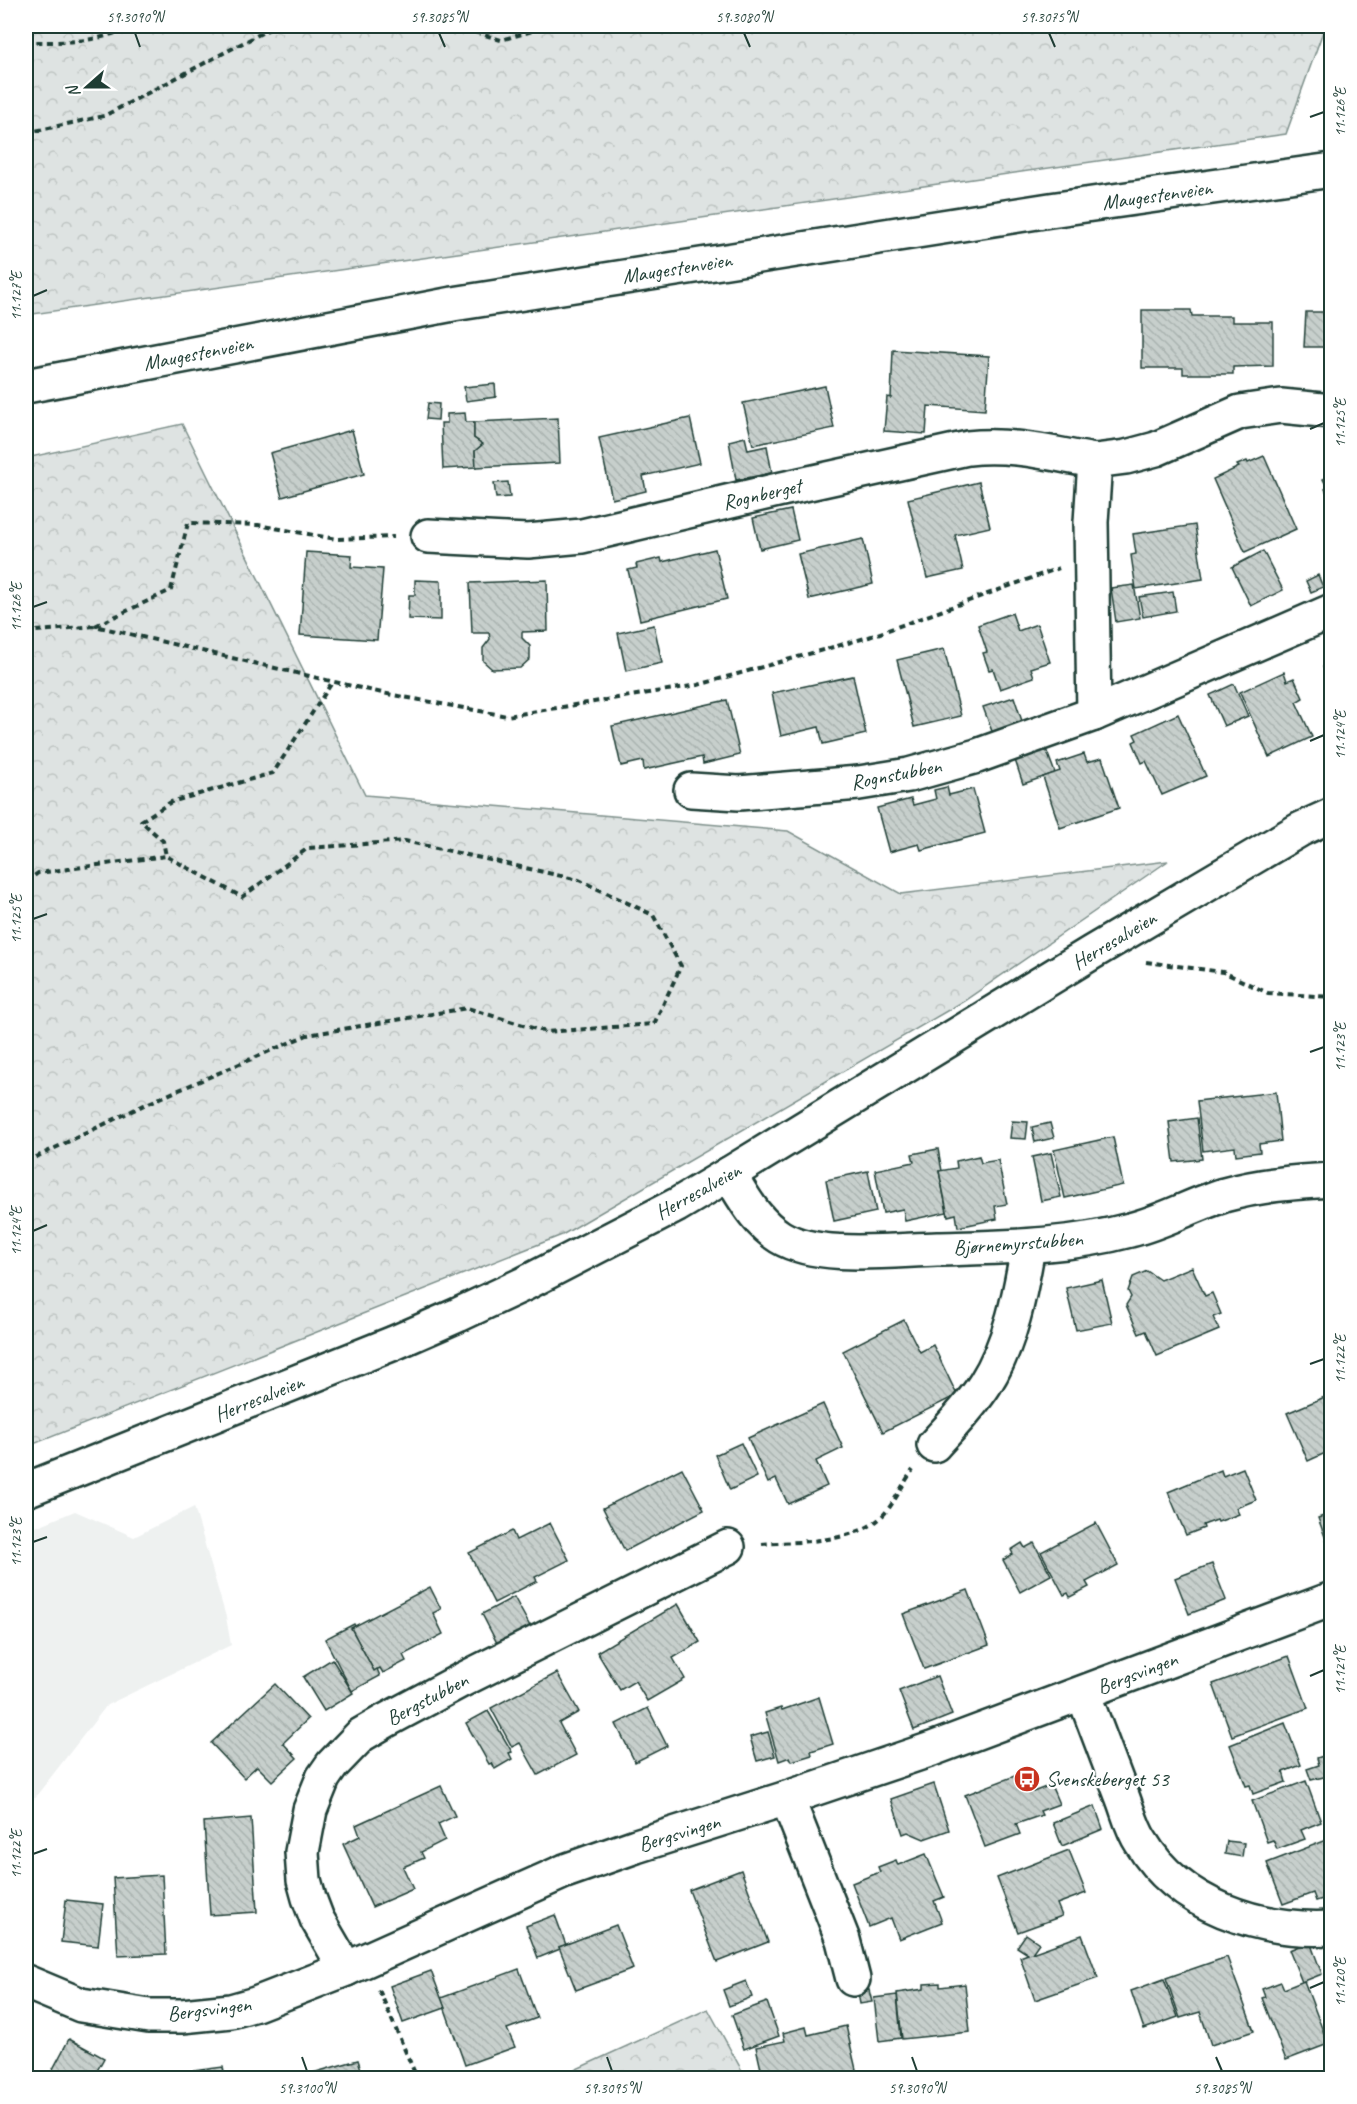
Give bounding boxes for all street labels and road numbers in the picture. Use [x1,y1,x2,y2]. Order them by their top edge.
street label: Maugestenveien [1100,174,1215,216]
street label: Maugestenveien [620,246,735,290]
street label: Maugestenveien [141,329,256,376]
street label: Rognberget [720,472,807,516]
street label: Rognstubben [848,752,944,796]
street label: Herresalveien [1067,904,1162,975]
street label: Herresalveien [651,1156,747,1225]
street label: Bjørnemyrstubben [952,1225,1084,1260]
street label: Herresalveien [211,1368,309,1428]
street label: Bergsvingen [1093,1646,1181,1700]
street label: Bergstubben [382,1666,473,1731]
street label: Bergsvingen [635,1808,723,1858]
street label: Bergsvingen [166,1991,253,2027]

